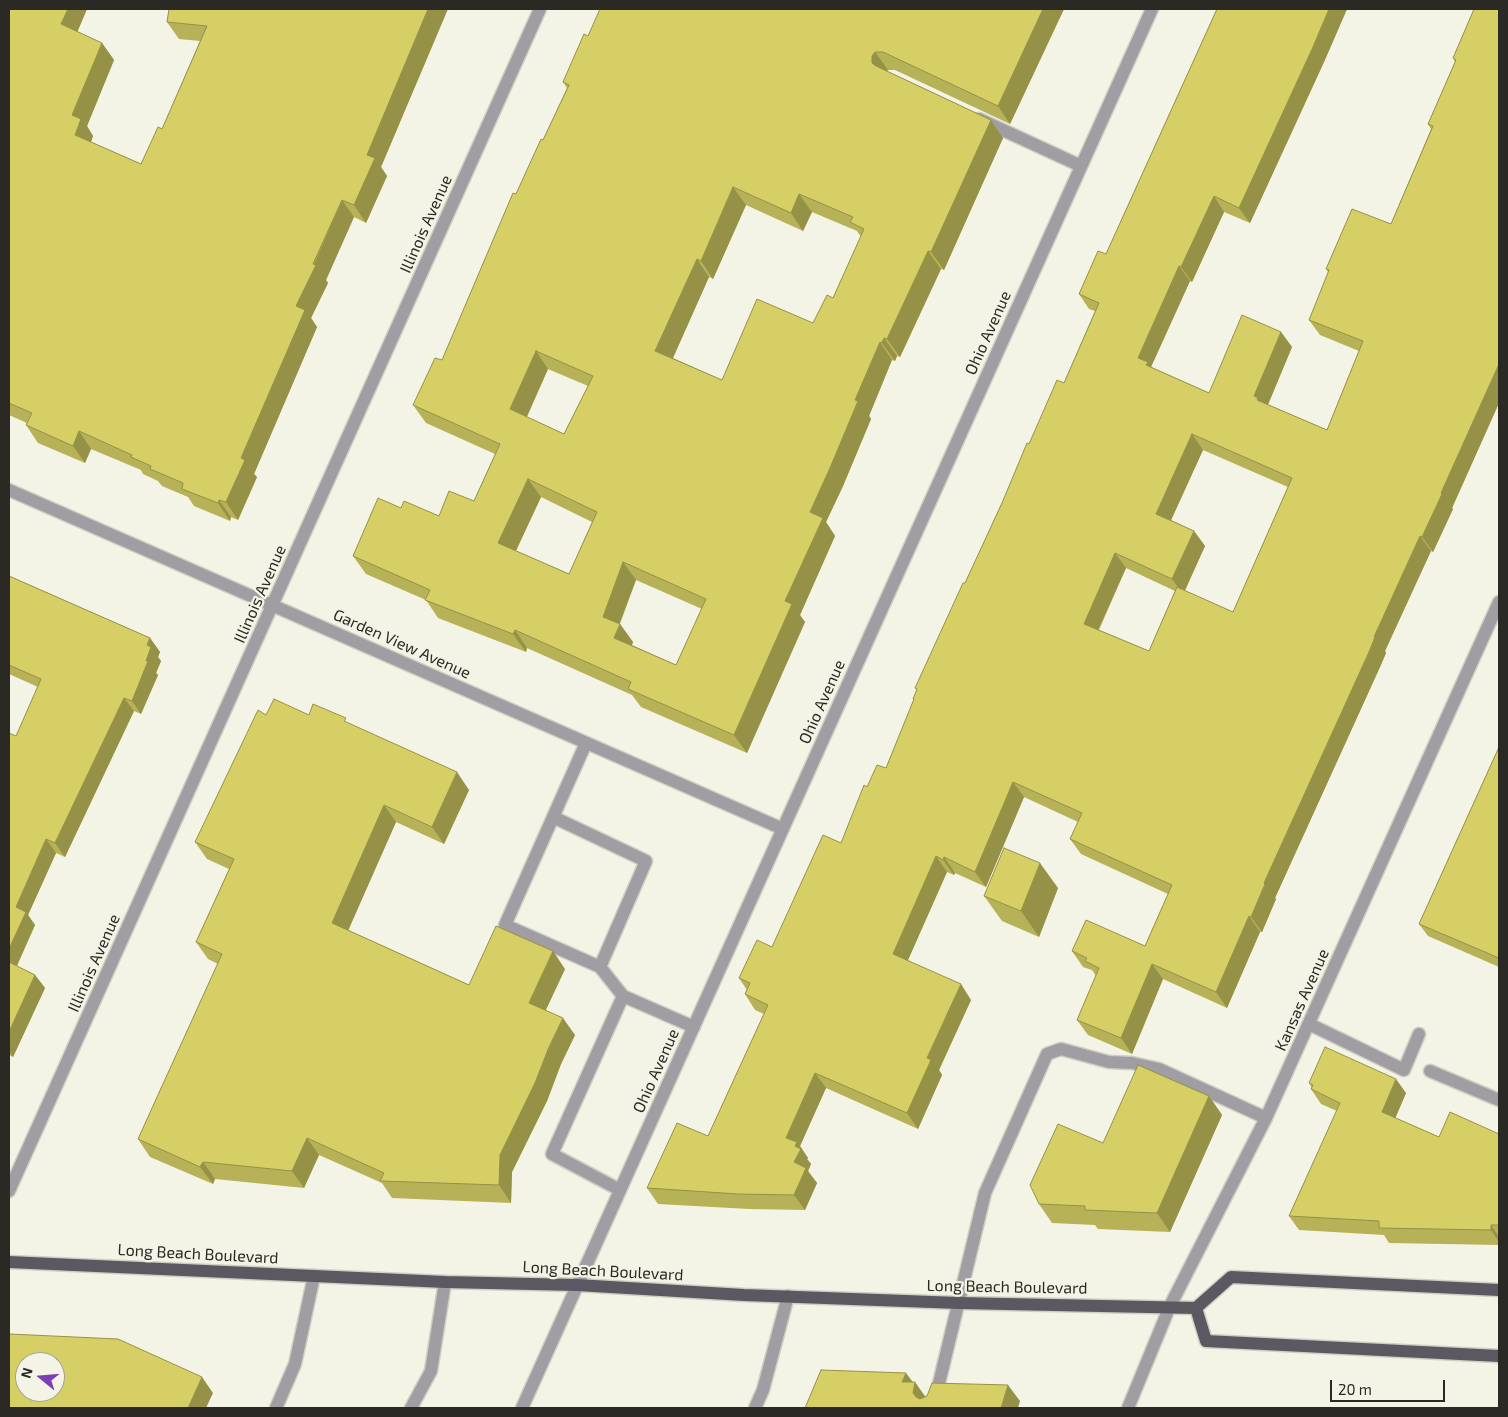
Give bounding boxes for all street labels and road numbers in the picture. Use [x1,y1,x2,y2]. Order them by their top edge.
street label: Illinois Avenue [396,172,456,276]
street label: Ohio Avenue [961,288,1015,378]
street label: Illinois Avenue [230,542,290,646]
street label: Garden View Avenue [330,605,474,683]
street label: Ohio Avenue [795,657,849,747]
street label: Illinois Avenue [64,911,124,1015]
street label: Kansas Avenue [1271,946,1333,1054]
street label: Ohio Avenue [629,1026,683,1116]
street label: Long Beach Boulevard [117,1240,279,1268]
street label: Long Beach Boulevard [522,1257,684,1285]
street label: Long Beach Boulevard [926,1276,1088,1298]

